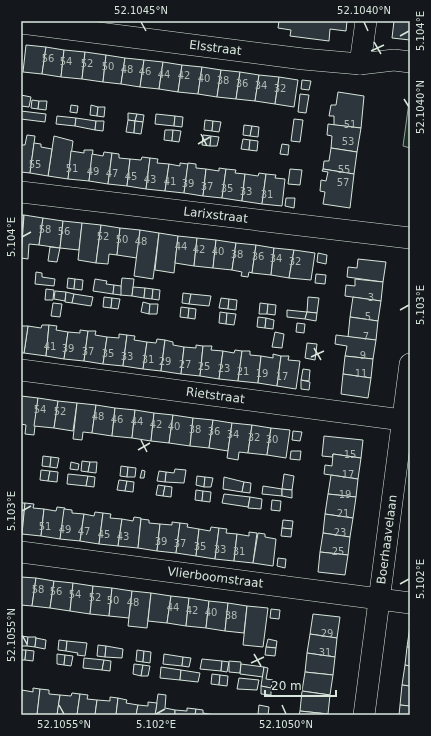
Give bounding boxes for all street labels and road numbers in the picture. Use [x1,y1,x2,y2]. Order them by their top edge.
street label: Elsstraat [188,38,243,58]
street label: Larixstraat [183,204,249,226]
street label: Rietstraat [185,385,246,406]
street label: Boerhaavelaan [374,494,400,585]
street label: Vlierboomstraat [167,564,264,591]

